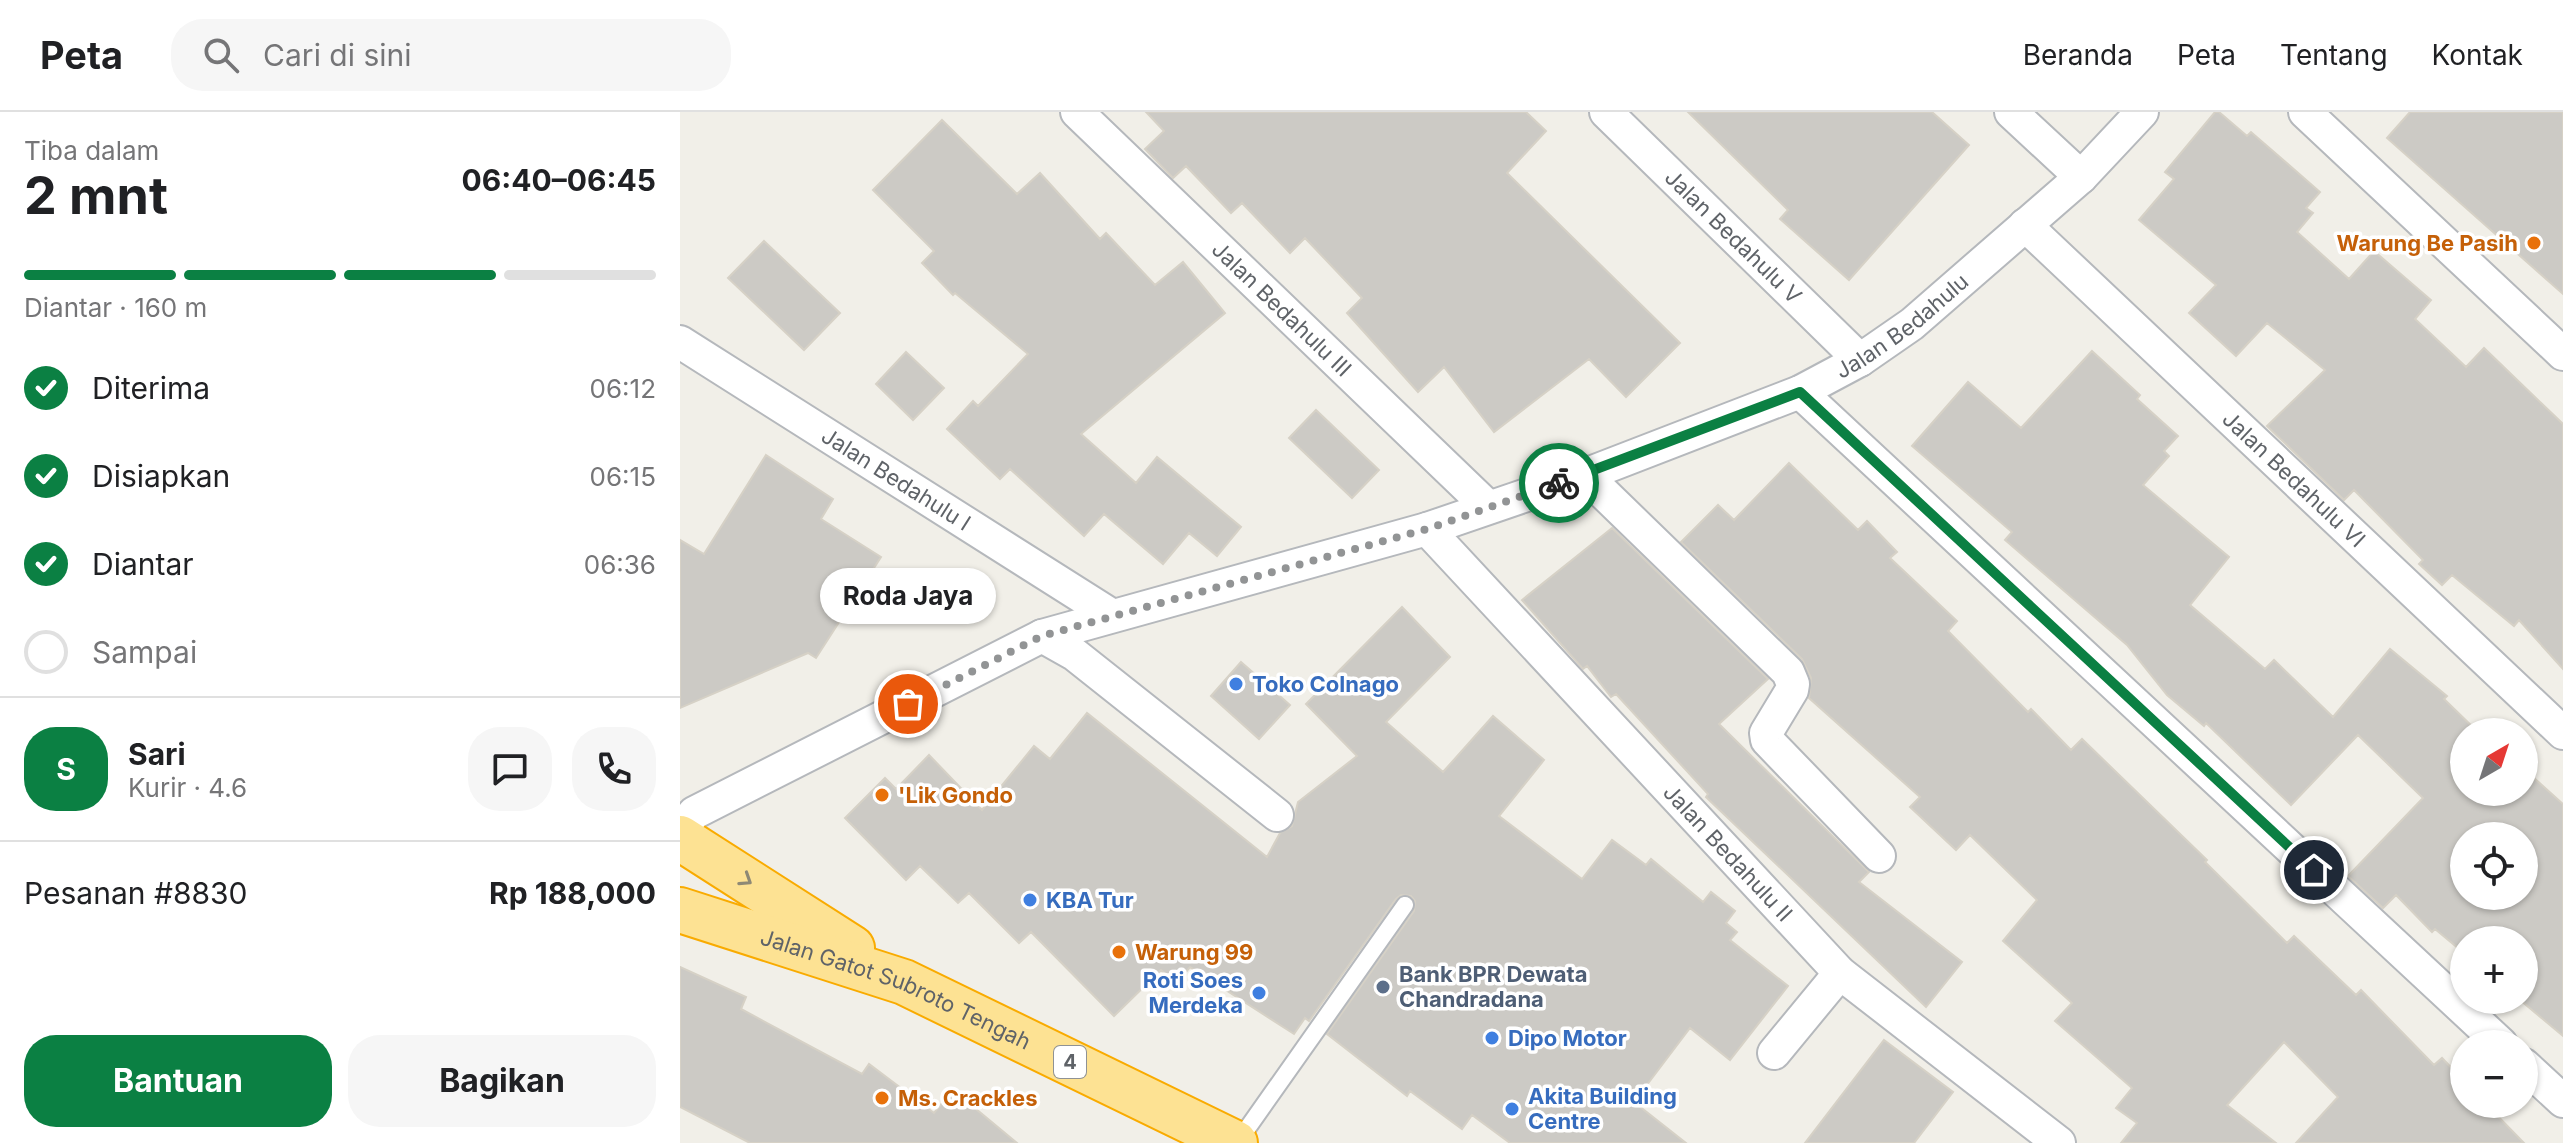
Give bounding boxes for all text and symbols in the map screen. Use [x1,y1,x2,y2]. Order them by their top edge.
search box [171,19,731,91]
text: Peta [40,32,123,78]
icon: search [199,33,243,77]
text: Cari di sini [263,37,412,73]
text: Beranda [2023,38,2133,72]
text: Peta [2177,38,2236,72]
text: Tentang [2280,38,2388,72]
text: Kontak [2432,38,2523,72]
text: Tiba dalam [24,135,159,166]
text: 06:40–06:45 [462,162,656,198]
text: 2 mnt [24,164,168,227]
street label: Jalan Bedahulu V [1660,164,1807,309]
place label: Warung Be Pasih [2337,230,2518,256]
marker: Warung Be Pasih [2525,234,2543,252]
street label: Jalan Bedahulu III [1207,236,1357,382]
street label: Jalan Bedahulu [1831,268,1973,384]
text: Diantar · 160 m [24,292,207,323]
icon: check [24,366,68,410]
text: Diterima [92,370,210,406]
text: 06:12 [590,373,656,404]
street label: Jalan Bedahulu VI [2217,406,2371,553]
street label: Jalan Bedahulu I [817,422,976,536]
courier [1519,443,1599,523]
icon: check [24,454,68,498]
text: Disiapkan [92,458,230,494]
text: 06:15 [590,461,656,492]
icon: bike [1537,461,1581,505]
icon: check [24,542,68,586]
text: Diantar [92,546,194,582]
text: 06:36 [584,549,656,580]
callout: Roda Jaya [820,568,996,624]
text: Roda Jaya [843,580,973,611]
text: Sampai [92,634,197,670]
pin [874,670,942,738]
place label: Toko Colnago [1252,671,1399,697]
marker: Toko Colnago [1227,675,1245,693]
icon: bag [886,682,930,726]
north arrow [2450,718,2538,806]
map controls [2450,718,2538,1118]
button: chat [468,727,552,811]
button: phone [572,727,656,811]
text: Sari [128,736,186,772]
text: S [56,751,76,787]
text: Kurir · 4.6 [128,772,247,803]
street label: Jalan Bedahulu II [1658,779,1798,926]
place label: 'Lik Gondo [898,782,1013,808]
marker: 'Lik Gondo [873,786,891,804]
button: locate [2450,822,2538,910]
pin [2280,836,2348,904]
icon: home [2292,848,2336,892]
one-way arrow [737,870,751,885]
text: Pesanan #8830 [24,875,247,911]
text: Rp 188,000 [489,875,656,911]
place label: KBA Tur [1046,887,1134,913]
marker: KBA Tur [1021,891,1039,909]
street label: Jalan Gatot Subroto Tengah [757,924,1035,1055]
button: + [2450,926,2538,1014]
place label: Warung 99 [1135,939,1253,965]
marker: Warung 99 [1110,943,1128,961]
place label: Bank BPR Dewata Chandradana [1399,961,1588,1012]
place label: Roti Soes Merdeka [1143,967,1243,1018]
marker: Bank BPR Dewata Chandradana [1374,978,1392,996]
marker: Roti Soes Merdeka [1250,984,1268,1002]
place label: Dipo Motor [1508,1025,1627,1051]
marker: Dipo Motor [1483,1029,1501,1047]
button: − [2450,1030,2538,1118]
button: Bantuan [24,1035,332,1127]
button: Bagikan [348,1035,656,1127]
road number: 4 [1054,1046,1086,1078]
place label: Akita Building Centre [1528,1083,1677,1134]
place label: Ms. Crackles [898,1085,1038,1111]
marker: Ms. Crackles [873,1089,891,1107]
marker: Akita Building Centre [1503,1100,1521,1118]

